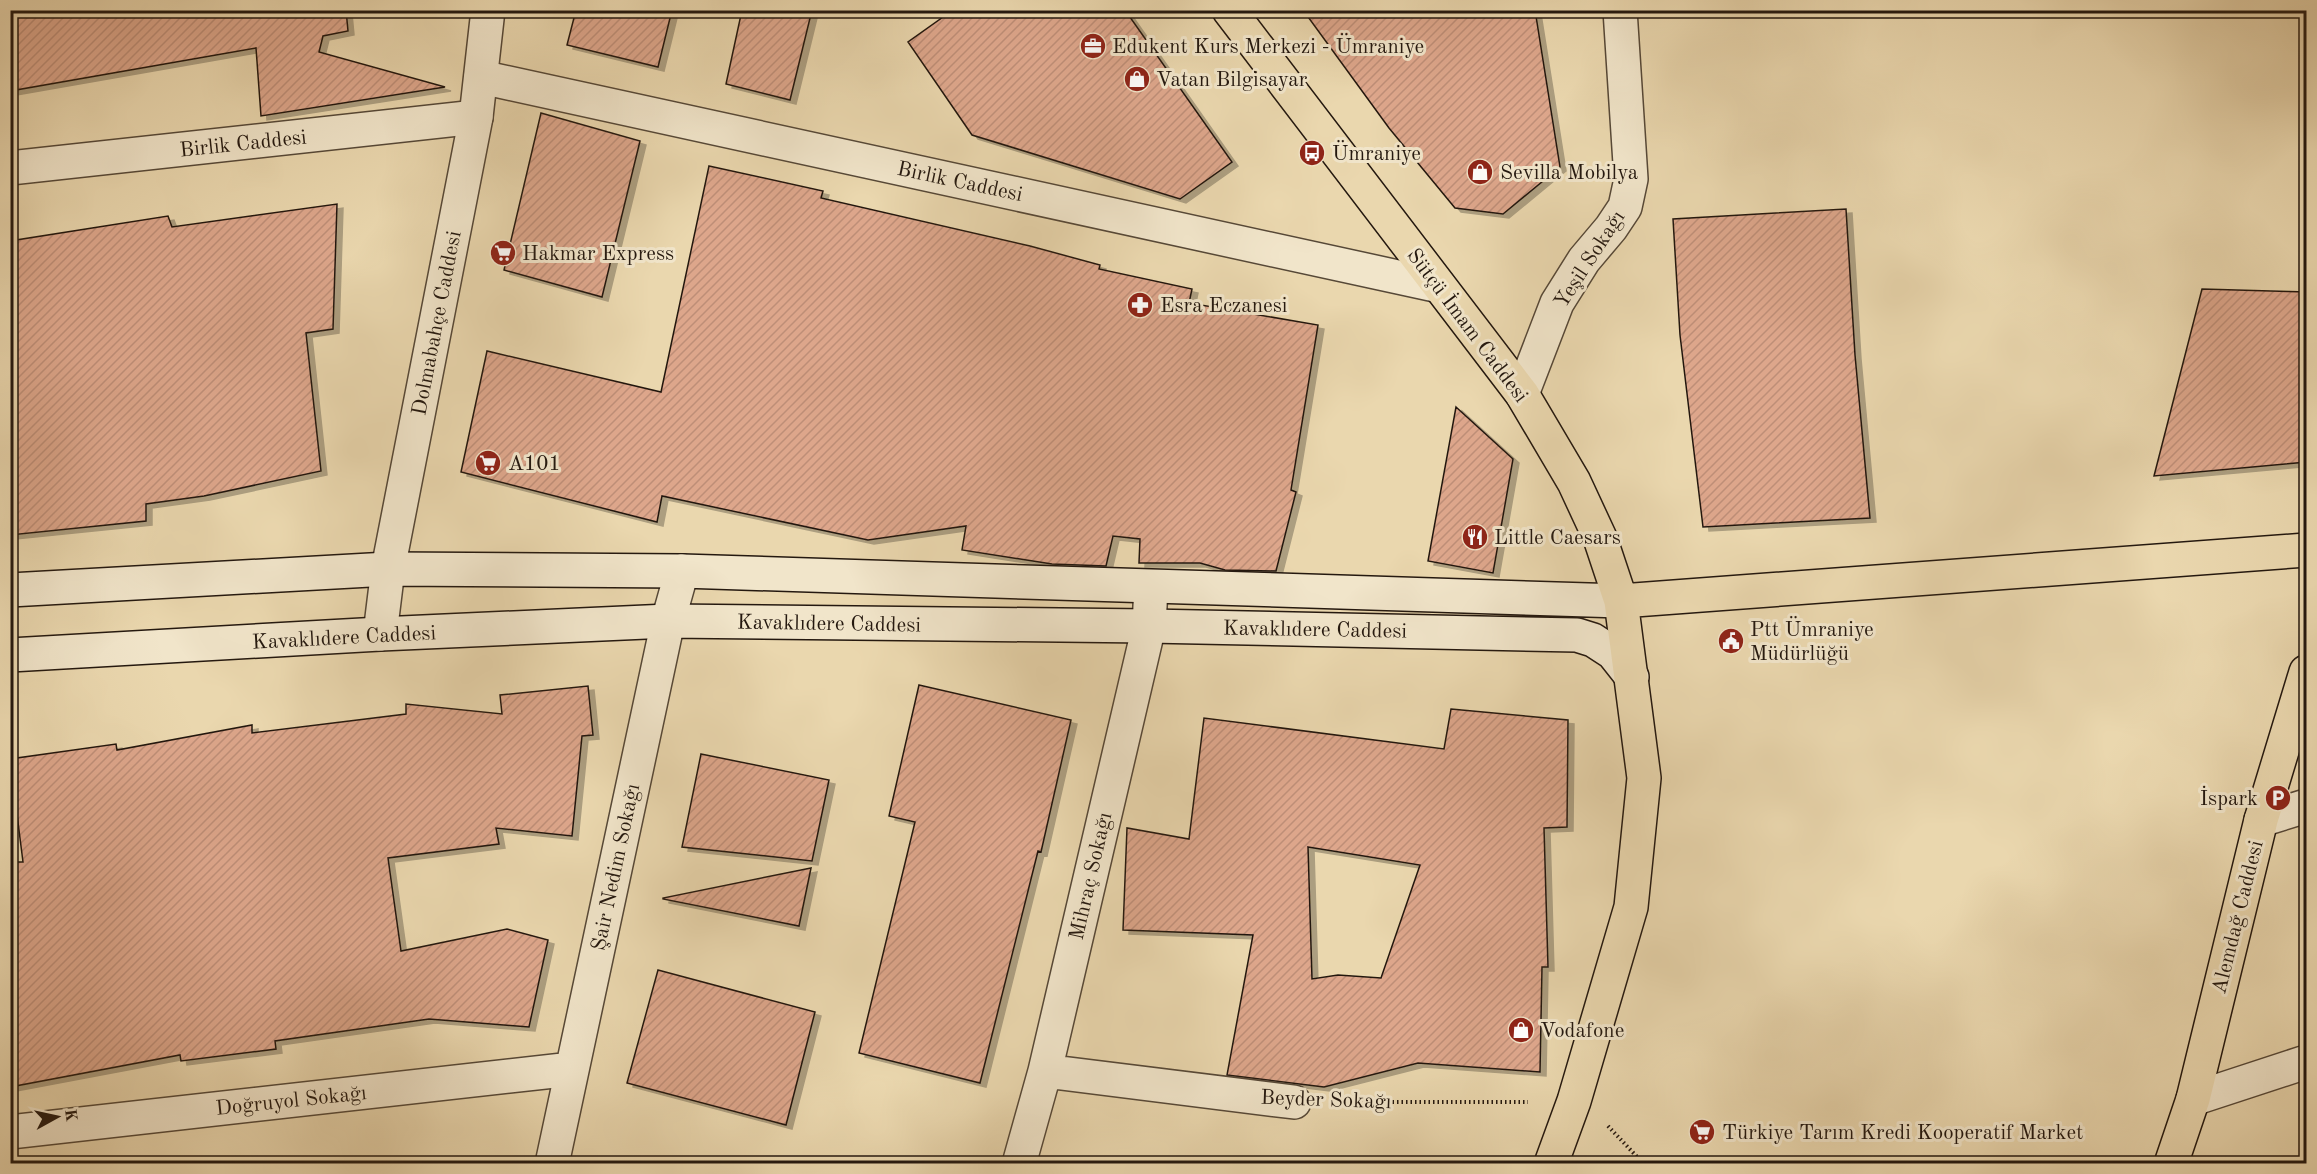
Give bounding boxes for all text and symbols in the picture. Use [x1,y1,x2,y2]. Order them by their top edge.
office icon: Edukent Kurs Merkezi - Ümraniye [1078,31,1108,61]
place label: Edukent Kurs Merkezi - Ümraniye [1112,33,1424,58]
shop icon: Vatan Bilgisayar [1122,64,1152,94]
place label: Vatan Bilgisayar [1156,70,1308,91]
street label: Birlik Caddesi [179,127,308,162]
bus stop icon: Ümraniye [1297,138,1327,168]
place label: Ümraniye [1332,140,1421,165]
shop icon: Sevilla Mobilya [1465,157,1495,187]
street label: Birlik Caddesi [895,159,1024,206]
place label: Sevilla Mobilya [1500,163,1638,184]
street label: Yeşil Sokağı [1551,207,1629,312]
street label: Dolmabahçe Caddesi [409,229,466,417]
supermarket icon: Hakmar Express [488,238,518,268]
street label: Sütçü İmam Caddesi [1402,243,1535,407]
place label: Hakmar Express [522,244,674,265]
pharmacy icon: Esra Eczanesi [1125,290,1155,320]
place label: Esra Eczanesi [1160,296,1288,317]
supermarket icon: A101 [473,448,503,478]
place label: A101 [508,454,561,475]
restaurant icon: Little Caesars [1460,522,1490,552]
place label: Little Caesars [1494,528,1621,549]
street label: Kavaklıdere Caddesi [737,612,921,637]
place label: Ptt Ümraniye Müdürlüğü [1750,616,1874,665]
street label: Kavaklıdere Caddesi [1223,618,1407,643]
street label: Kavaklıdere Caddesi [252,623,437,654]
public building icon: Ptt Ümraniye Müdürlüğü [1716,626,1746,656]
street label: Şair Nedim Sokağı [588,782,644,953]
parking icon: İspark [2263,783,2293,813]
place label: İspark [2200,785,2258,810]
street label: Mihraç Sokağı [1067,810,1116,942]
street label: Alemdağ Caddesi [2209,838,2268,996]
shop icon: Vodafone [1506,1015,1536,1045]
place label: Vodafone [1540,1021,1624,1042]
street label: Doğruyol Sokağı [215,1083,368,1120]
north arrow [27,1087,87,1147]
street label: Beyder Sokağı [1260,1088,1392,1113]
text: K [61,1108,79,1122]
supermarket icon: Türkiye Tarım Kredi Kooperatif Market [1687,1117,1717,1147]
place label: Türkiye Tarım Kredi Kooperatif Market [1722,1123,2083,1144]

